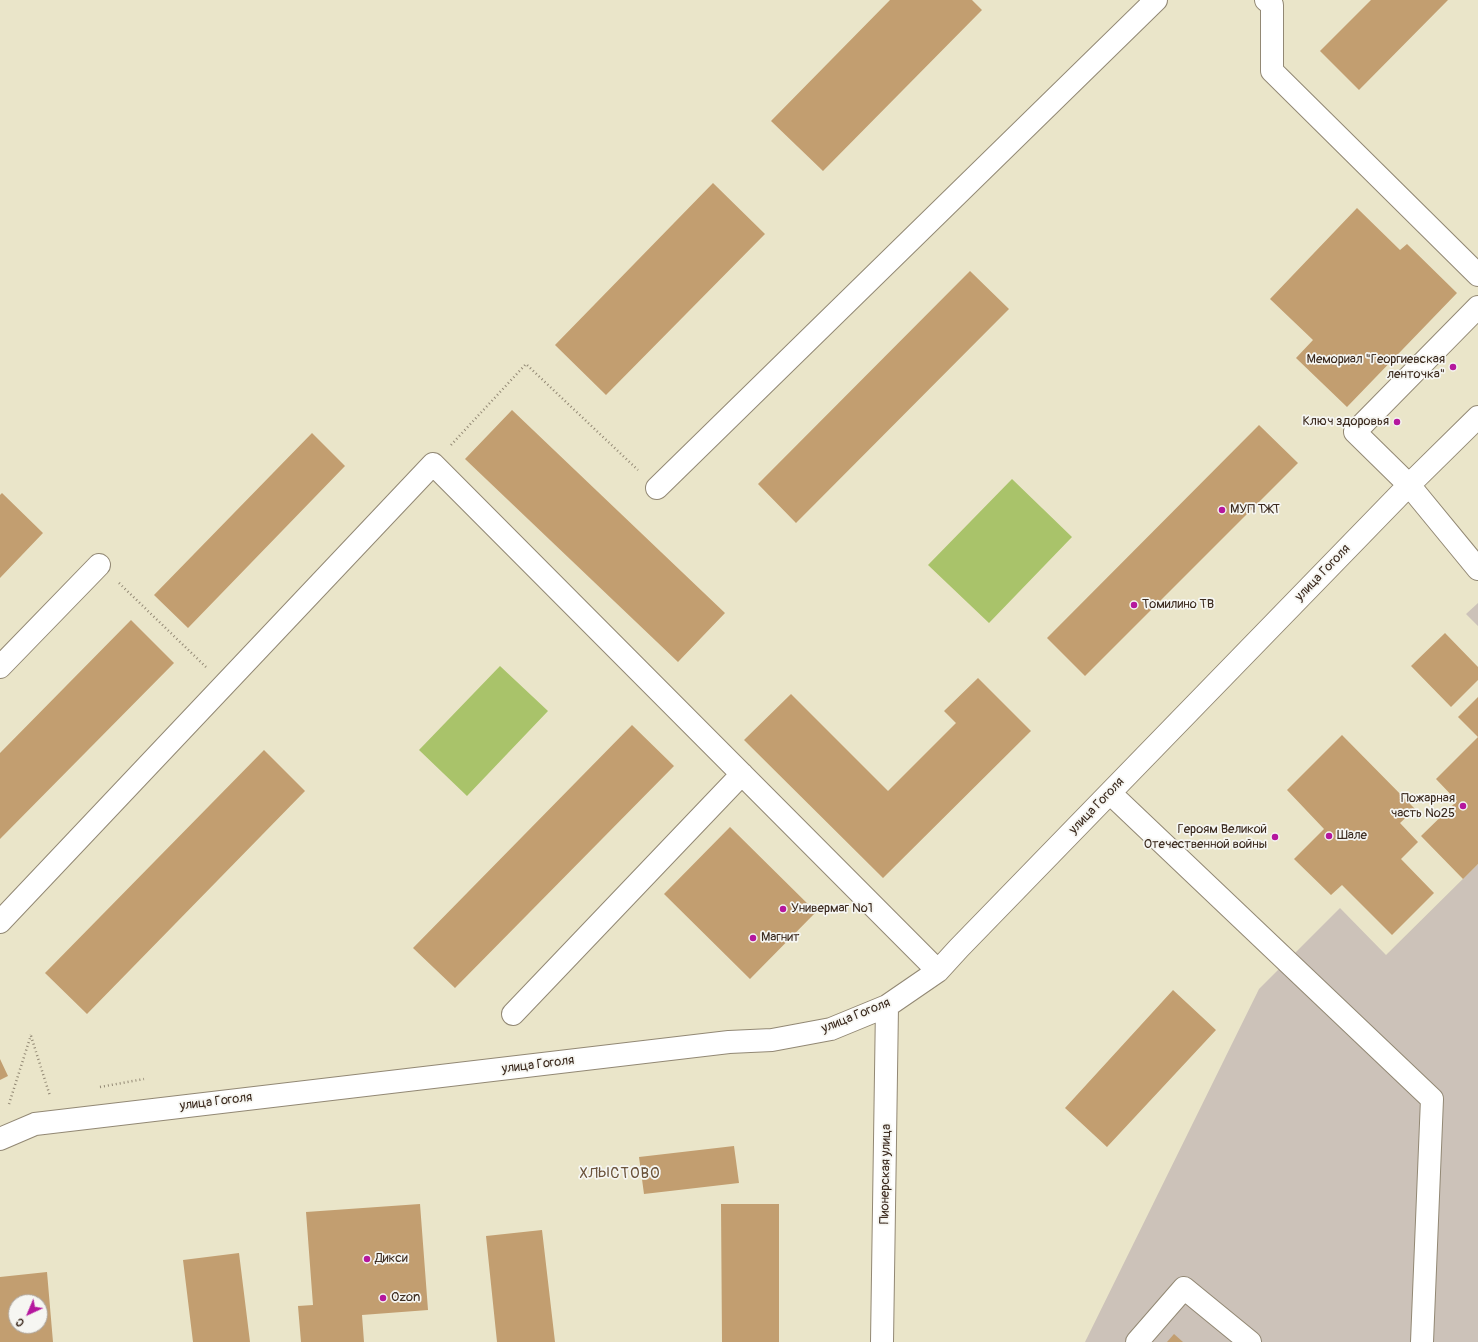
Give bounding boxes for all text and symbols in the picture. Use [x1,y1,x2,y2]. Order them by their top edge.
place label: Мемориал "Георгиевская ленточка" [1307,352,1445,383]
marker: Мемориал "Георгиевская ленточка" [1448,362,1458,372]
place label: Ключ здоровья [1303,414,1389,430]
marker: Ключ здоровья [1392,417,1402,427]
place label: МУП ТЖТ [1230,502,1280,518]
marker: МУП ТЖТ [1217,505,1227,515]
street label: улица Гоголя [1292,541,1354,605]
place label: Томилино ТВ [1142,597,1214,613]
marker: Томилино ТВ [1129,600,1139,610]
street label: улица Гоголя [1066,774,1128,838]
place label: Пожарная часть №25 [1391,791,1455,822]
marker: Пожарная часть №25 [1458,801,1468,811]
place label: Героям Великой Отечественной войны [1144,822,1267,853]
place label: Шале [1337,828,1367,844]
marker: Шале [1324,831,1334,841]
marker: Героям Великой Отечественной войны [1270,832,1280,842]
place label: Универмаг №1 [791,901,873,917]
marker: Универмаг №1 [778,904,788,914]
place label: Магнит [761,930,800,946]
marker: Магнит [748,933,758,943]
street label: улица Гоголя [819,995,893,1037]
street label: улица Гоголя [501,1053,575,1077]
street label: улица Гоголя [179,1090,253,1114]
street label: Пионерская улица [877,1124,895,1224]
district label: ХЛЫСТОВО [580,1165,660,1183]
place label: Дикси [375,1251,408,1267]
marker: Дикси [362,1254,372,1264]
place label: Ozon [391,1290,420,1306]
marker: Ozon [378,1293,388,1303]
north arrow [8,1294,48,1334]
text: С [13,1315,27,1329]

